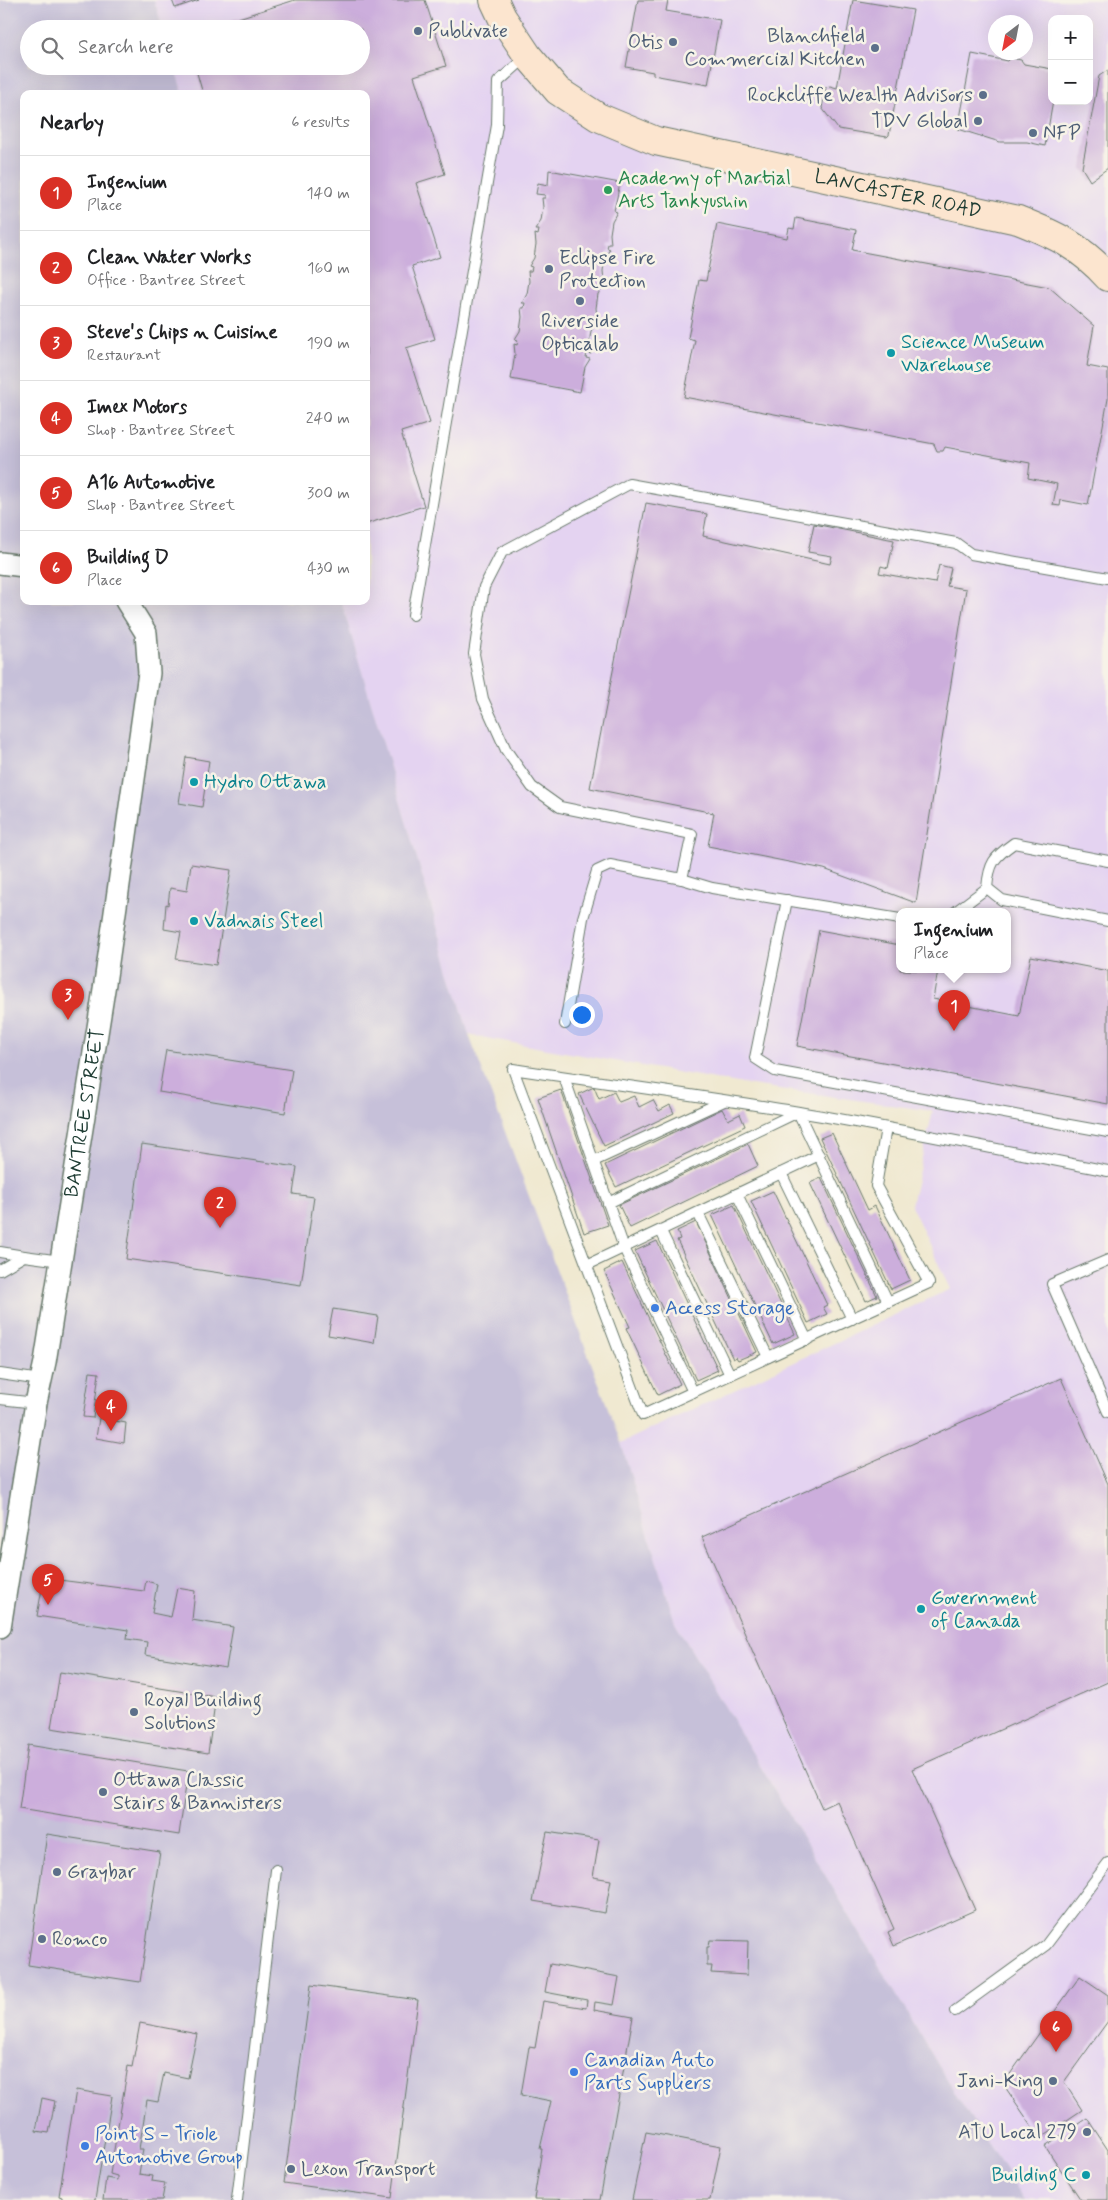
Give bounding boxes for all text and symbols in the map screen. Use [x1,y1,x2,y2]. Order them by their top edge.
north arrow [988,15,1033,60]
map controls [1048,15,1093,105]
button: + [1048,15,1093,60]
place label: Publivate [428,18,508,45]
search box [20,20,370,75]
place label: Blanchfield Commercial Kitchen [684,23,865,73]
marker: Publivate [412,25,424,37]
place label: Otis [628,29,663,56]
icon: search [38,34,66,62]
text: Search here [78,35,174,60]
marker: Otis [667,36,679,48]
marker: Blanchfield Commercial Kitchen [869,42,881,54]
button: − [1048,60,1093,105]
place label: Rockcliffe Wealth Advisors [748,82,973,109]
marker: Rockcliffe Wealth Advisors [977,89,989,101]
place label: TDV Global [871,108,968,135]
text: Nearby [40,109,104,137]
text: 6 results [291,112,350,133]
marker: TDV Global [972,115,984,127]
place label: NFP [1043,120,1081,147]
marker: NFP [1027,127,1039,139]
street label: LANCASTER ROAD [812,162,984,225]
place label: Academy of Martial Arts Tankyushin [618,165,791,215]
text: Ingenium [87,170,167,195]
text: 1 [52,183,60,204]
text: 140 m [306,183,350,204]
marker: Academy of Martial Arts Tankyushin [602,184,614,196]
text: Place [87,195,122,216]
text: Clean Water Works [87,245,251,270]
place label: Eclipse Fire Protection [559,245,655,295]
text: 2 [52,258,60,279]
text: 160 m [307,258,350,279]
marker: Eclipse Fire Protection [543,263,555,275]
text: Office · Bantree Street [87,270,246,291]
marker: Riverside Opticalab [574,295,586,307]
place label: Riverside Opticalab [541,308,619,358]
text: Steve's Chips n Cuisine [87,320,278,345]
place label: Science Museum Warehouse [901,329,1045,379]
text: 3 [52,333,60,354]
text: 190 m [307,333,350,354]
text: Restaurant [87,345,161,366]
marker: Science Museum Warehouse [885,347,897,359]
text: Imex Motors [87,395,187,420]
text: 4 [51,408,61,429]
text: 240 m [306,408,350,429]
text: Shop · Bantree Street [87,420,235,441]
text: A16 Automotive [87,470,215,495]
text: 5 [51,483,61,504]
text: 300 m [307,483,350,504]
text: Shop · Bantree Street [87,495,235,516]
text: Building D [87,545,169,570]
text: 6 [52,558,60,579]
text: 430 m [307,558,350,579]
text: Place [87,570,122,591]
place label: Hydro Ottawa [204,769,327,796]
marker: Hydro Ottawa [188,776,200,788]
place label: Vadnais Steel [204,908,324,935]
popup [896,908,1011,973]
marker: Vadnais Steel [188,915,200,927]
text: Ingenium [913,918,994,943]
text: Place [913,943,949,964]
pin: 3 [52,979,84,1020]
pin: 1 [938,990,970,1031]
your location [569,1002,595,1028]
street label: BANTREE STREET [58,1026,111,1200]
pin: 2 [204,1187,236,1228]
place label: Access Storage [665,1295,794,1323]
marker: Access Storage [649,1302,661,1314]
pin: 4 [95,1390,127,1431]
pin: 5 [32,1564,64,1605]
place label: Government of Canada [931,1585,1037,1635]
marker: Government of Canada [915,1603,927,1615]
place label: Royal Building Solutions [144,1687,262,1737]
marker: Royal Building Solutions [128,1706,140,1718]
place label: Ottawa Classic Stairs & Bannisters [113,1767,282,1817]
marker: Ottawa Classic Stairs & Bannisters [97,1786,109,1798]
place label: Graybar [67,1859,137,1886]
marker: Graybar [51,1866,63,1878]
place label: Romco [52,1926,107,1953]
marker: Romco [36,1933,48,1945]
pin: 6 [1040,2011,1072,2052]
place label: Canadian Auto Parts Suppliers [584,2047,714,2097]
marker: Canadian Auto Parts Suppliers [568,2066,580,2078]
place label: Jani-King [957,2068,1043,2096]
marker: Jani-King [1047,2075,1059,2087]
place label: ATU Local 279 [958,2119,1077,2146]
place label: Point S - Triole Automotive Group [95,2121,243,2171]
marker: ATU Local 279 [1081,2126,1093,2138]
marker: Point S - Triole Automotive Group [79,2140,91,2152]
place label: Lexon Transport [301,2156,436,2183]
place label: Building C [991,2162,1076,2191]
marker: Lexon Transport [285,2163,297,2175]
marker: Building C [1080,2169,1092,2181]

